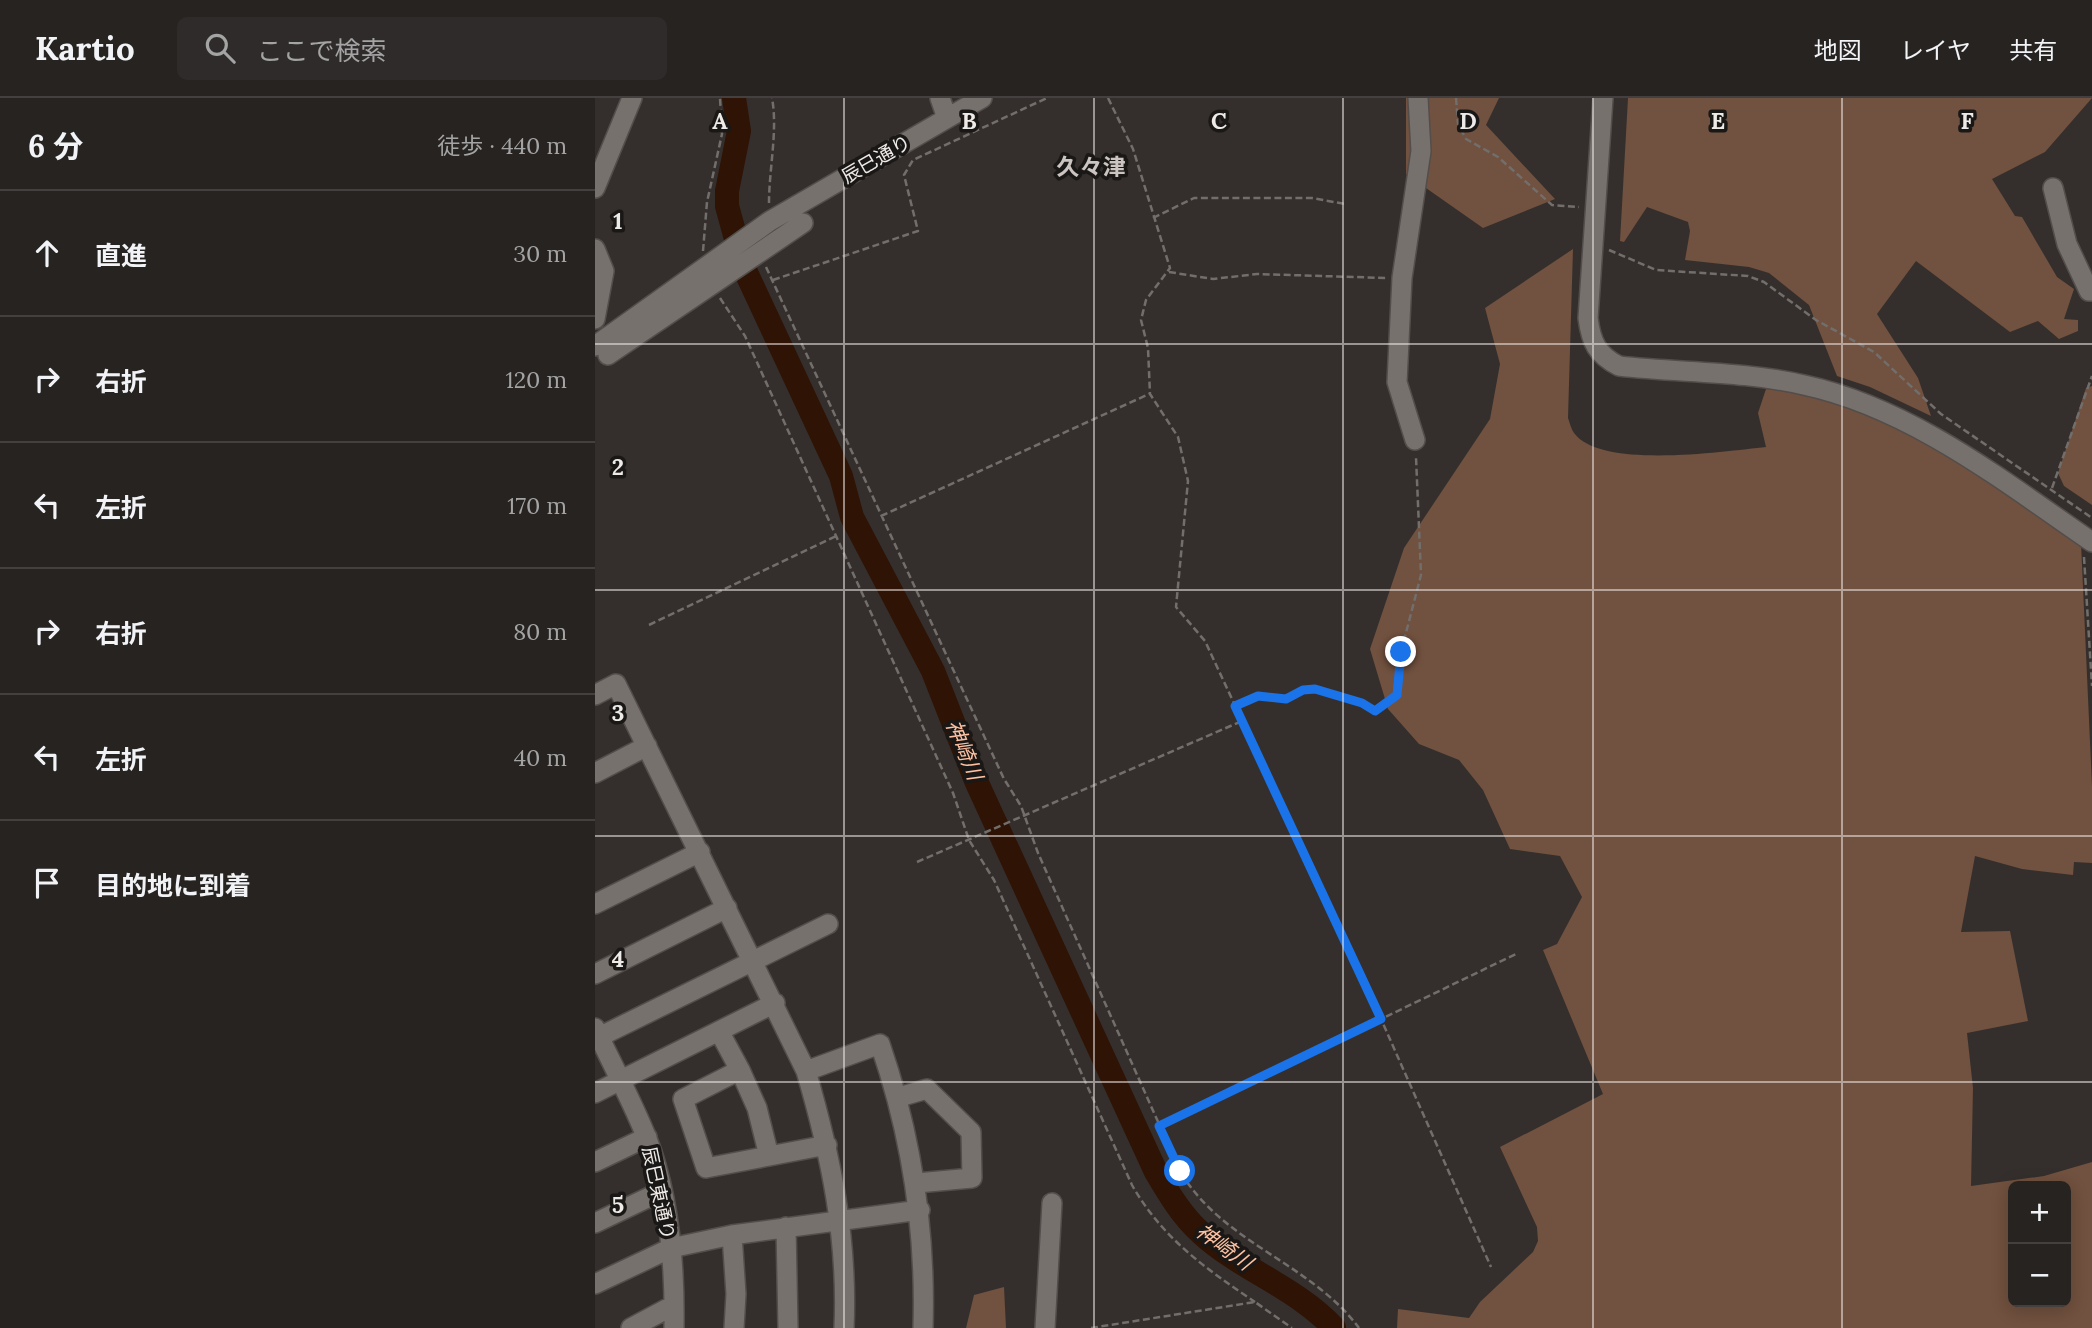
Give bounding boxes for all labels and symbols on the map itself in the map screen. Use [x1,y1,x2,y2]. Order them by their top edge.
text: A [712,106,728,135]
text: B [961,106,977,135]
text: C [1211,106,1227,135]
text: D [1459,106,1477,135]
text: E [1711,106,1725,135]
text: F [1960,106,1974,135]
street label: 辰巳通り [837,130,915,188]
district label: 久々津 [1057,152,1126,181]
text: 1 [613,206,623,235]
text: 2 [612,452,624,481]
route end [1385,636,1416,667]
text: 3 [612,698,624,727]
water label: 神崎川 [940,716,990,786]
text: 4 [612,944,624,973]
street label: 辰巳東通り [637,1144,681,1242]
route start [1164,1155,1195,1186]
text: 5 [612,1190,624,1219]
water label: 神崎川 [1191,1217,1259,1277]

